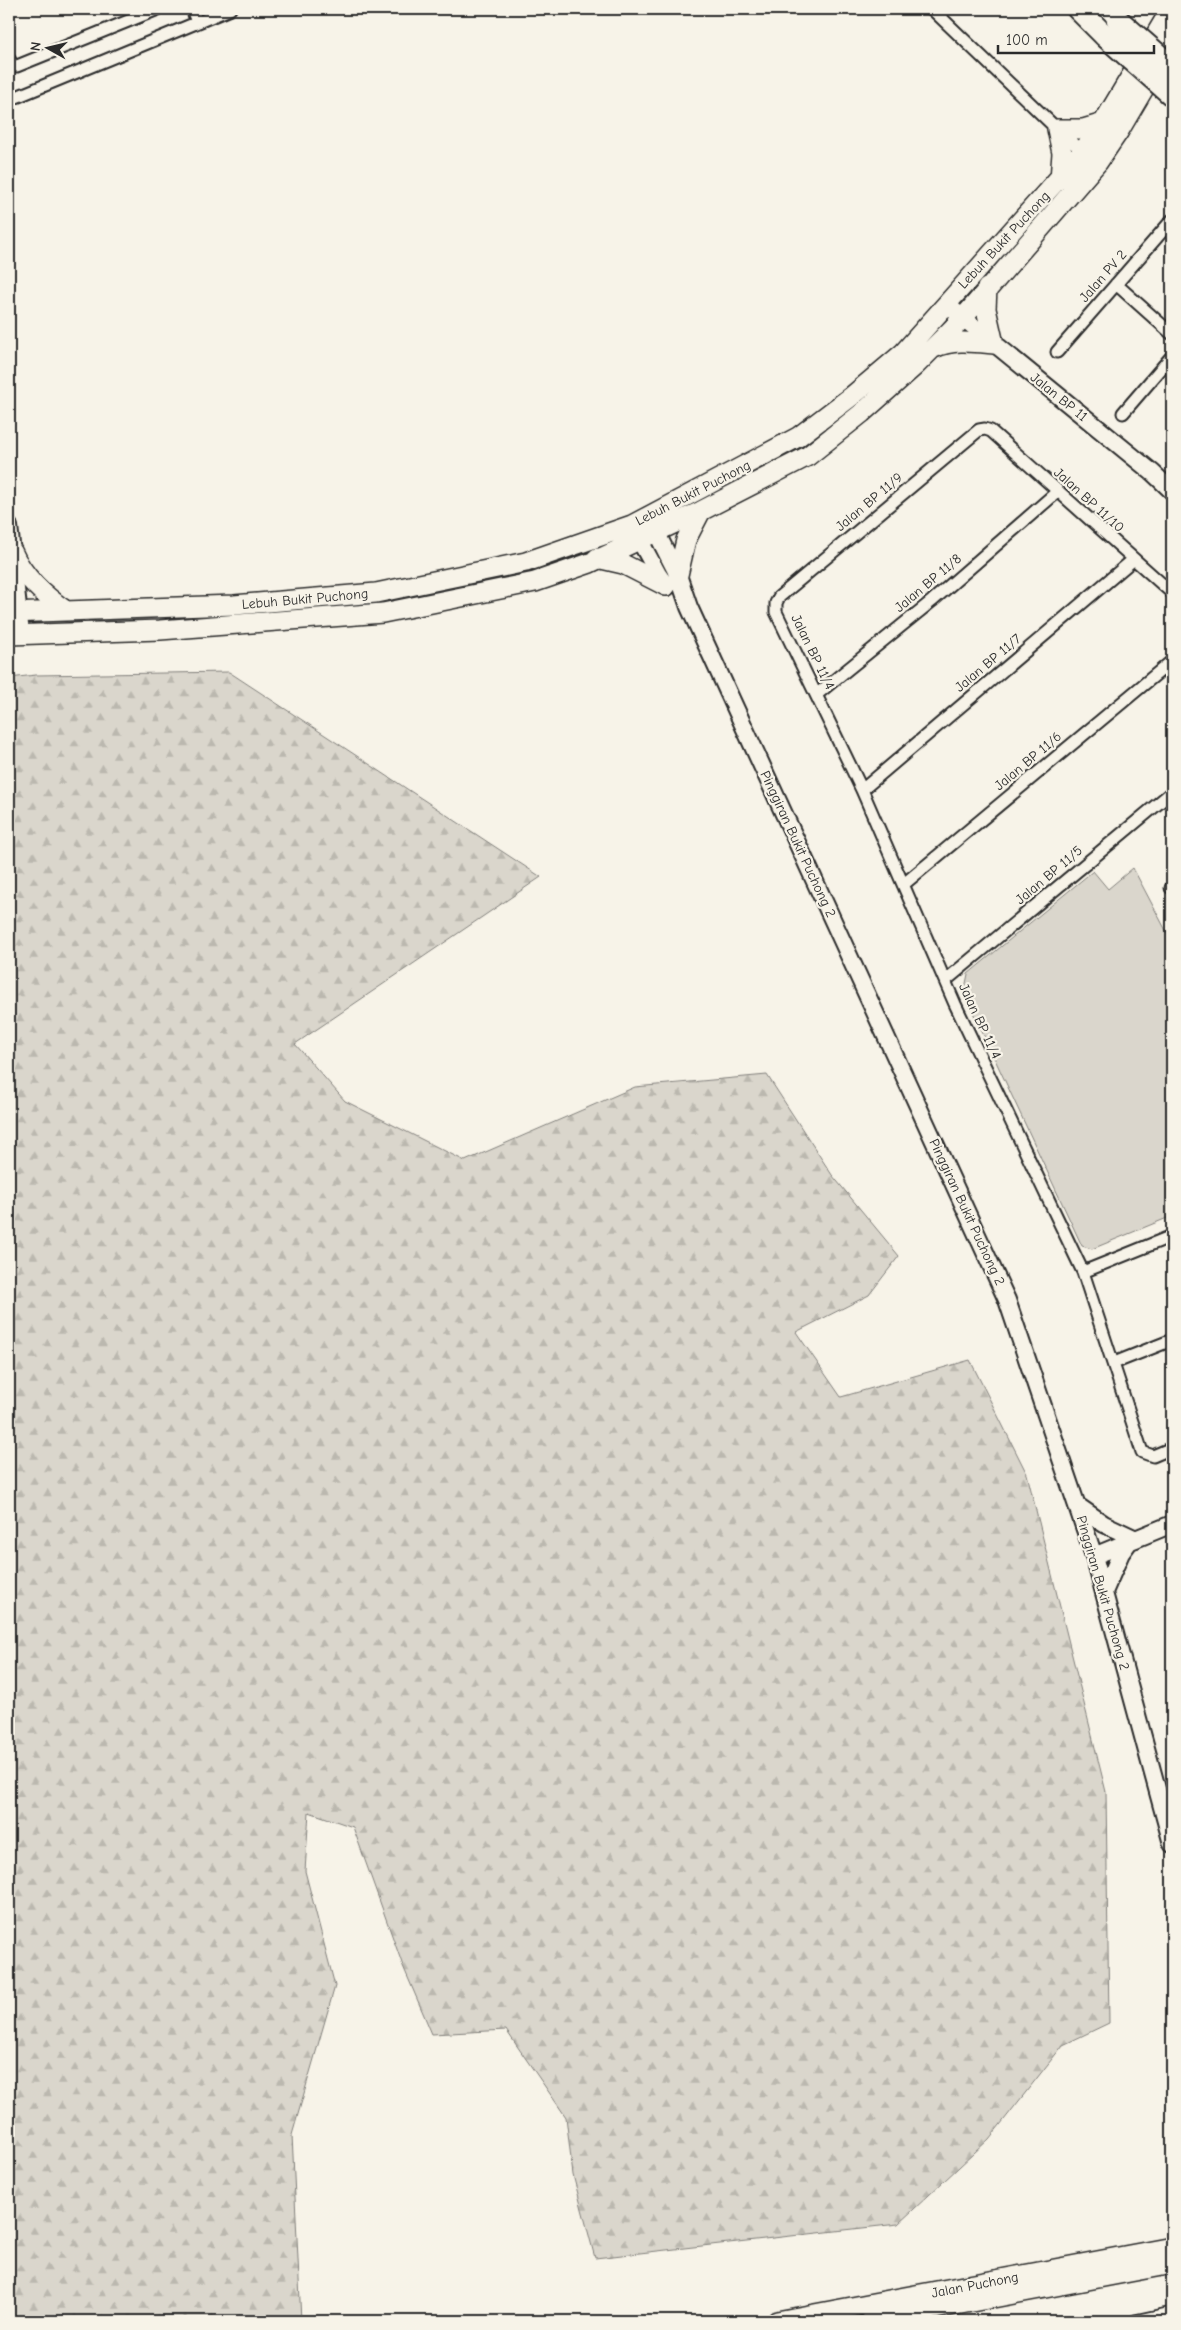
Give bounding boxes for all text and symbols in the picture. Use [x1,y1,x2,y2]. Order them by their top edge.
north arrow [22,22,72,72]
scale bar [998,22,1155,54]
text: 100 m [1006,31,1048,49]
text: N [27,41,45,52]
street label: Lebuh Bukit Puchong [955,188,1053,292]
street label: Jalan PV 2 [1076,246,1130,306]
street label: Jalan BP 11 [1027,369,1091,425]
street label: Lebuh Bukit Puchong [633,457,753,529]
street label: Jalan BP 11/10 [1050,464,1128,536]
street label: Jalan BP 11/9 [832,469,906,535]
street label: Jalan BP 11/8 [891,550,965,616]
street label: Lebuh Bukit Puchong [241,585,369,613]
street label: Jalan BP 11/4 [787,612,839,693]
street label: Jalan BP 11/7 [951,630,1025,696]
street label: Jalan BP 11/6 [991,728,1065,794]
street label: Pinggiran Bukit Puchong 2 [756,768,840,920]
street label: Jalan BP 11/5 [1012,842,1086,908]
street label: Jalan BP 11/4 [955,980,1005,1062]
street label: Pinggiran Bukit Puchong 2 [925,1136,1009,1288]
street label: Pinggiran Bukit Puchong 2 [1073,1514,1133,1672]
street label: Jalan Puchong [930,2268,1020,2302]

